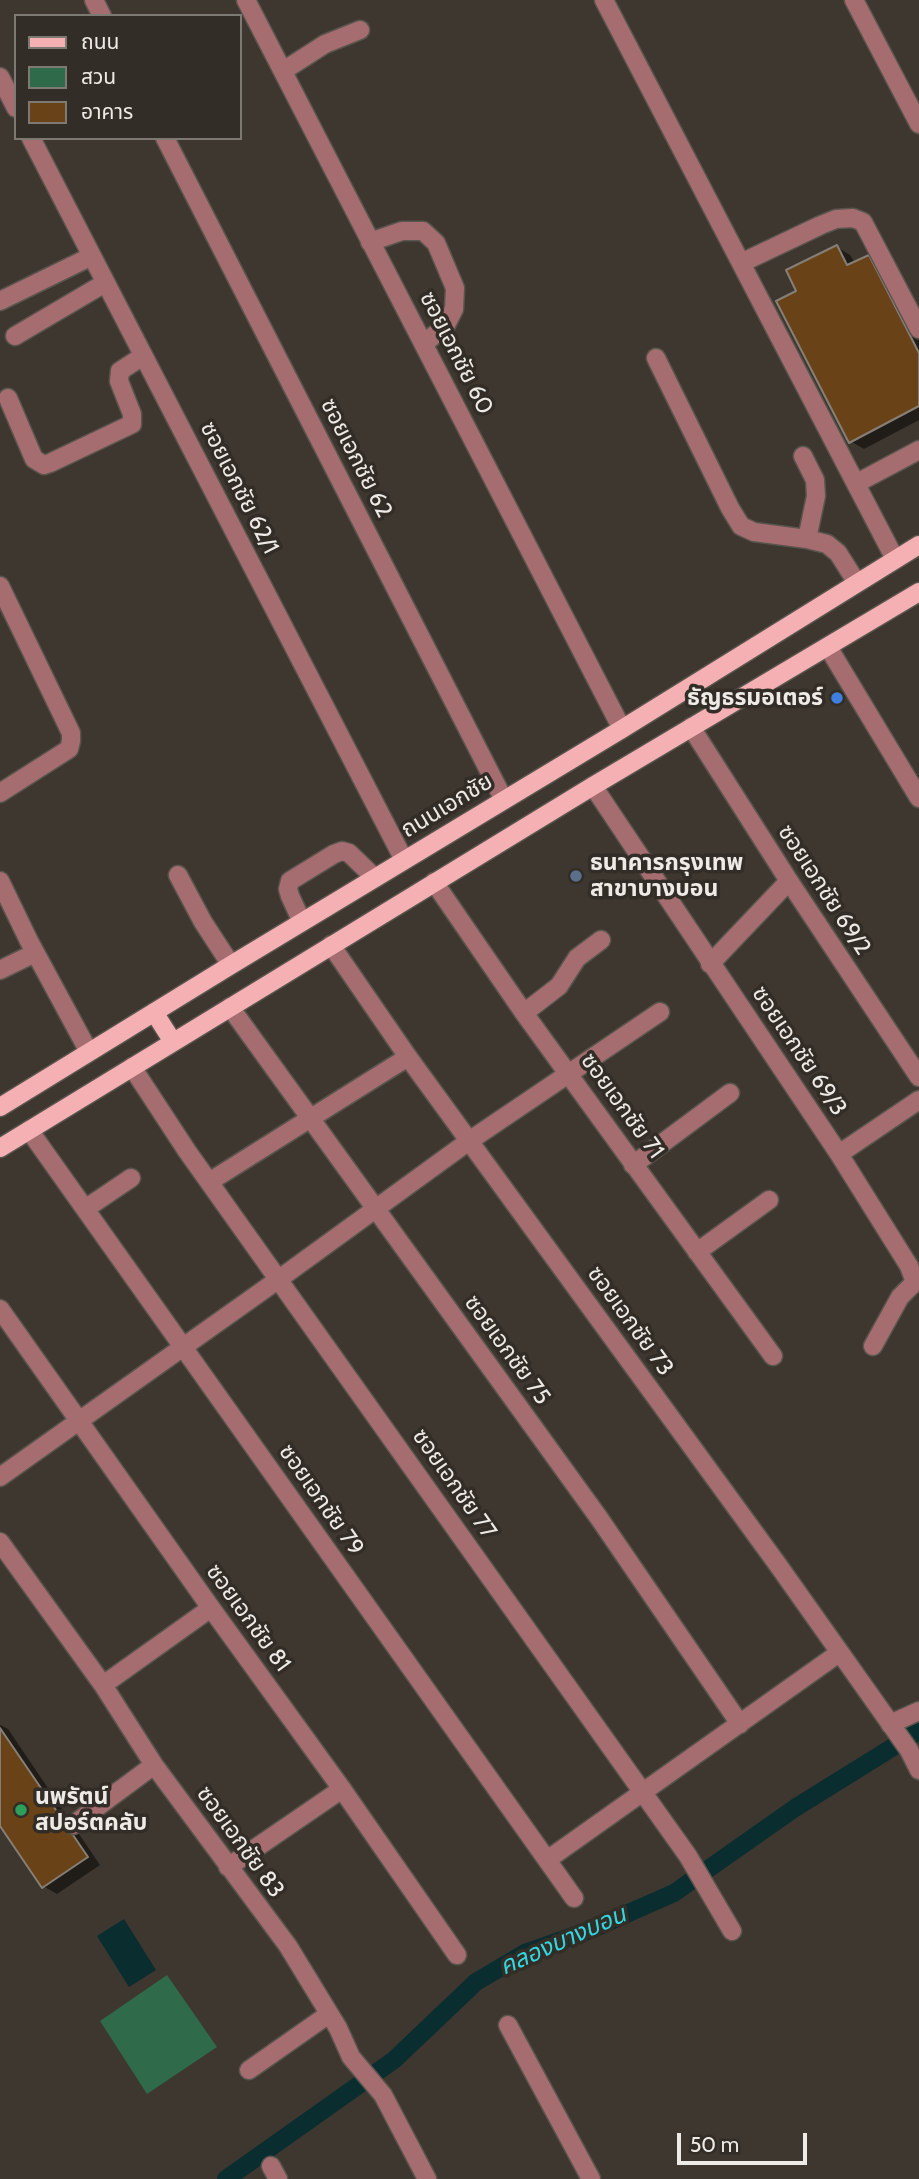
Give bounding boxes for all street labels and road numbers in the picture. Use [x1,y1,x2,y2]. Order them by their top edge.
street label: ซอยเอกชัย 60 [413,287,499,419]
street label: ซอยเอกชัย 62 [314,394,398,522]
street label: ซอยเอกชัย 62/1 [194,417,284,559]
street label: ถนนเอกชัย [396,768,498,844]
street label: ซอยเอกชัย 69/2 [772,820,876,960]
street label: ซอยเอกชัย 69/3 [746,981,852,1121]
street label: ซอยเอกชัย 71 [574,1048,670,1164]
street label: ซอยเอกชัย 73 [581,1261,679,1381]
street label: ซอยเอกชัย 75 [458,1290,556,1410]
street label: ซอยเอกชัย 77 [406,1424,502,1544]
street label: ซอยเอกชัย 79 [273,1439,369,1561]
street label: ซอยเอกชัย 81 [200,1559,296,1677]
street label: ซอยเอกชัย 83 [190,1781,290,1903]

